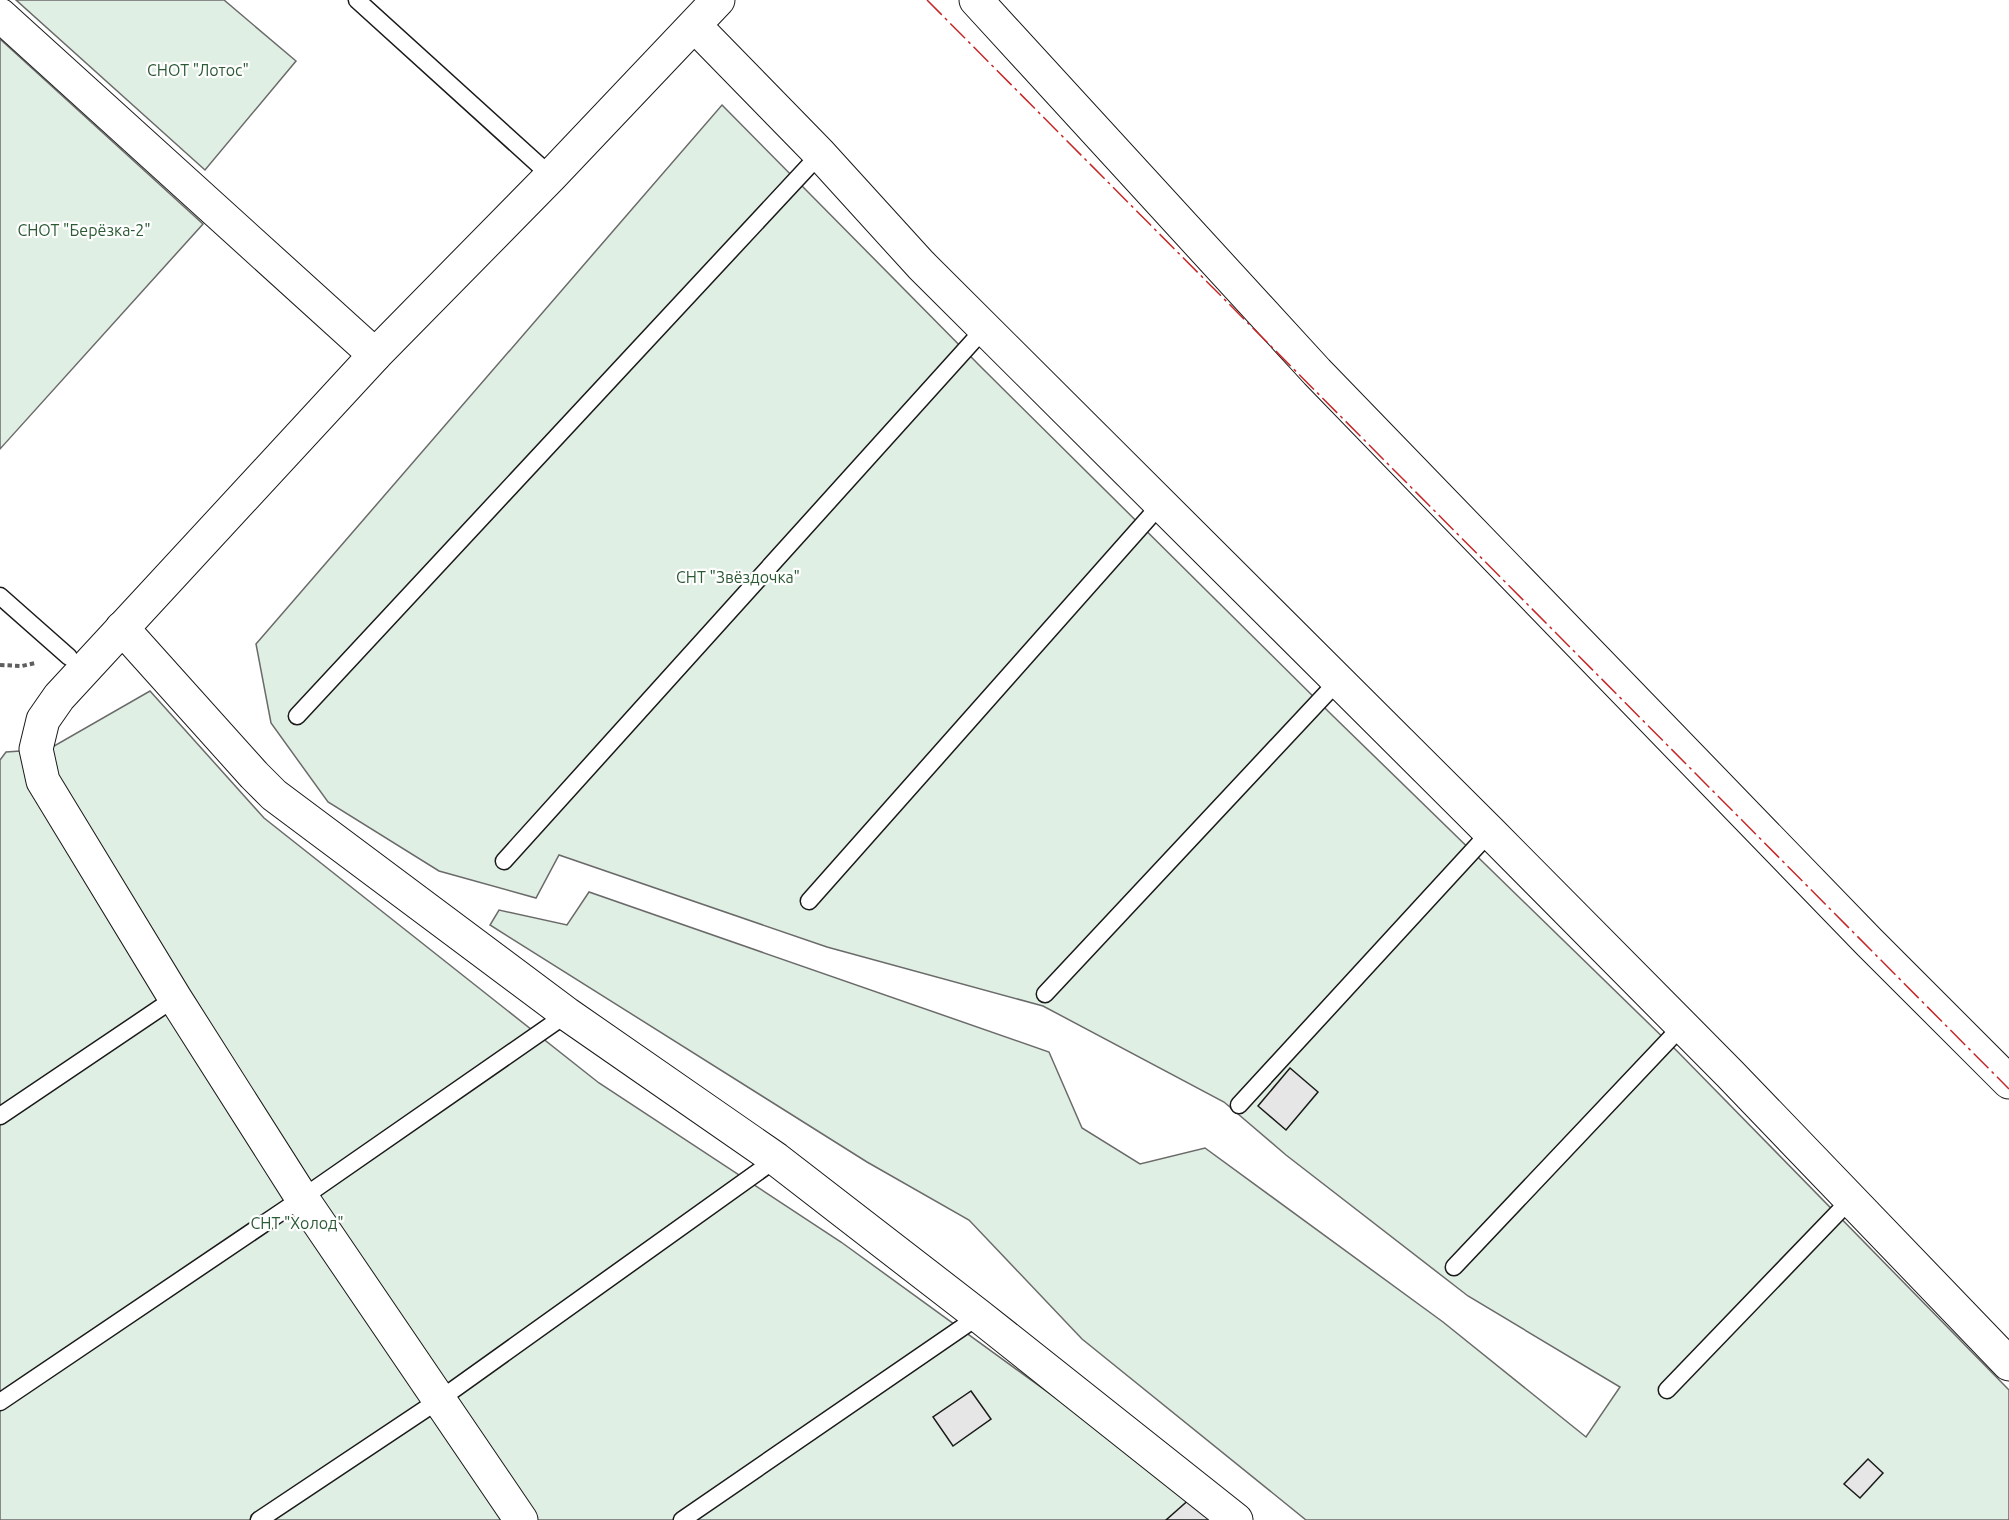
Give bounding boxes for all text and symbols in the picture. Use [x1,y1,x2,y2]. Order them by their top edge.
park label: СНОТ "Лотос" [147,61,249,79]
park label: СНОТ "Берёзка-2" [17,221,151,239]
park label: СНТ "Звёздочка" [676,568,800,586]
park label: СНТ "Холод" [250,1214,344,1232]

